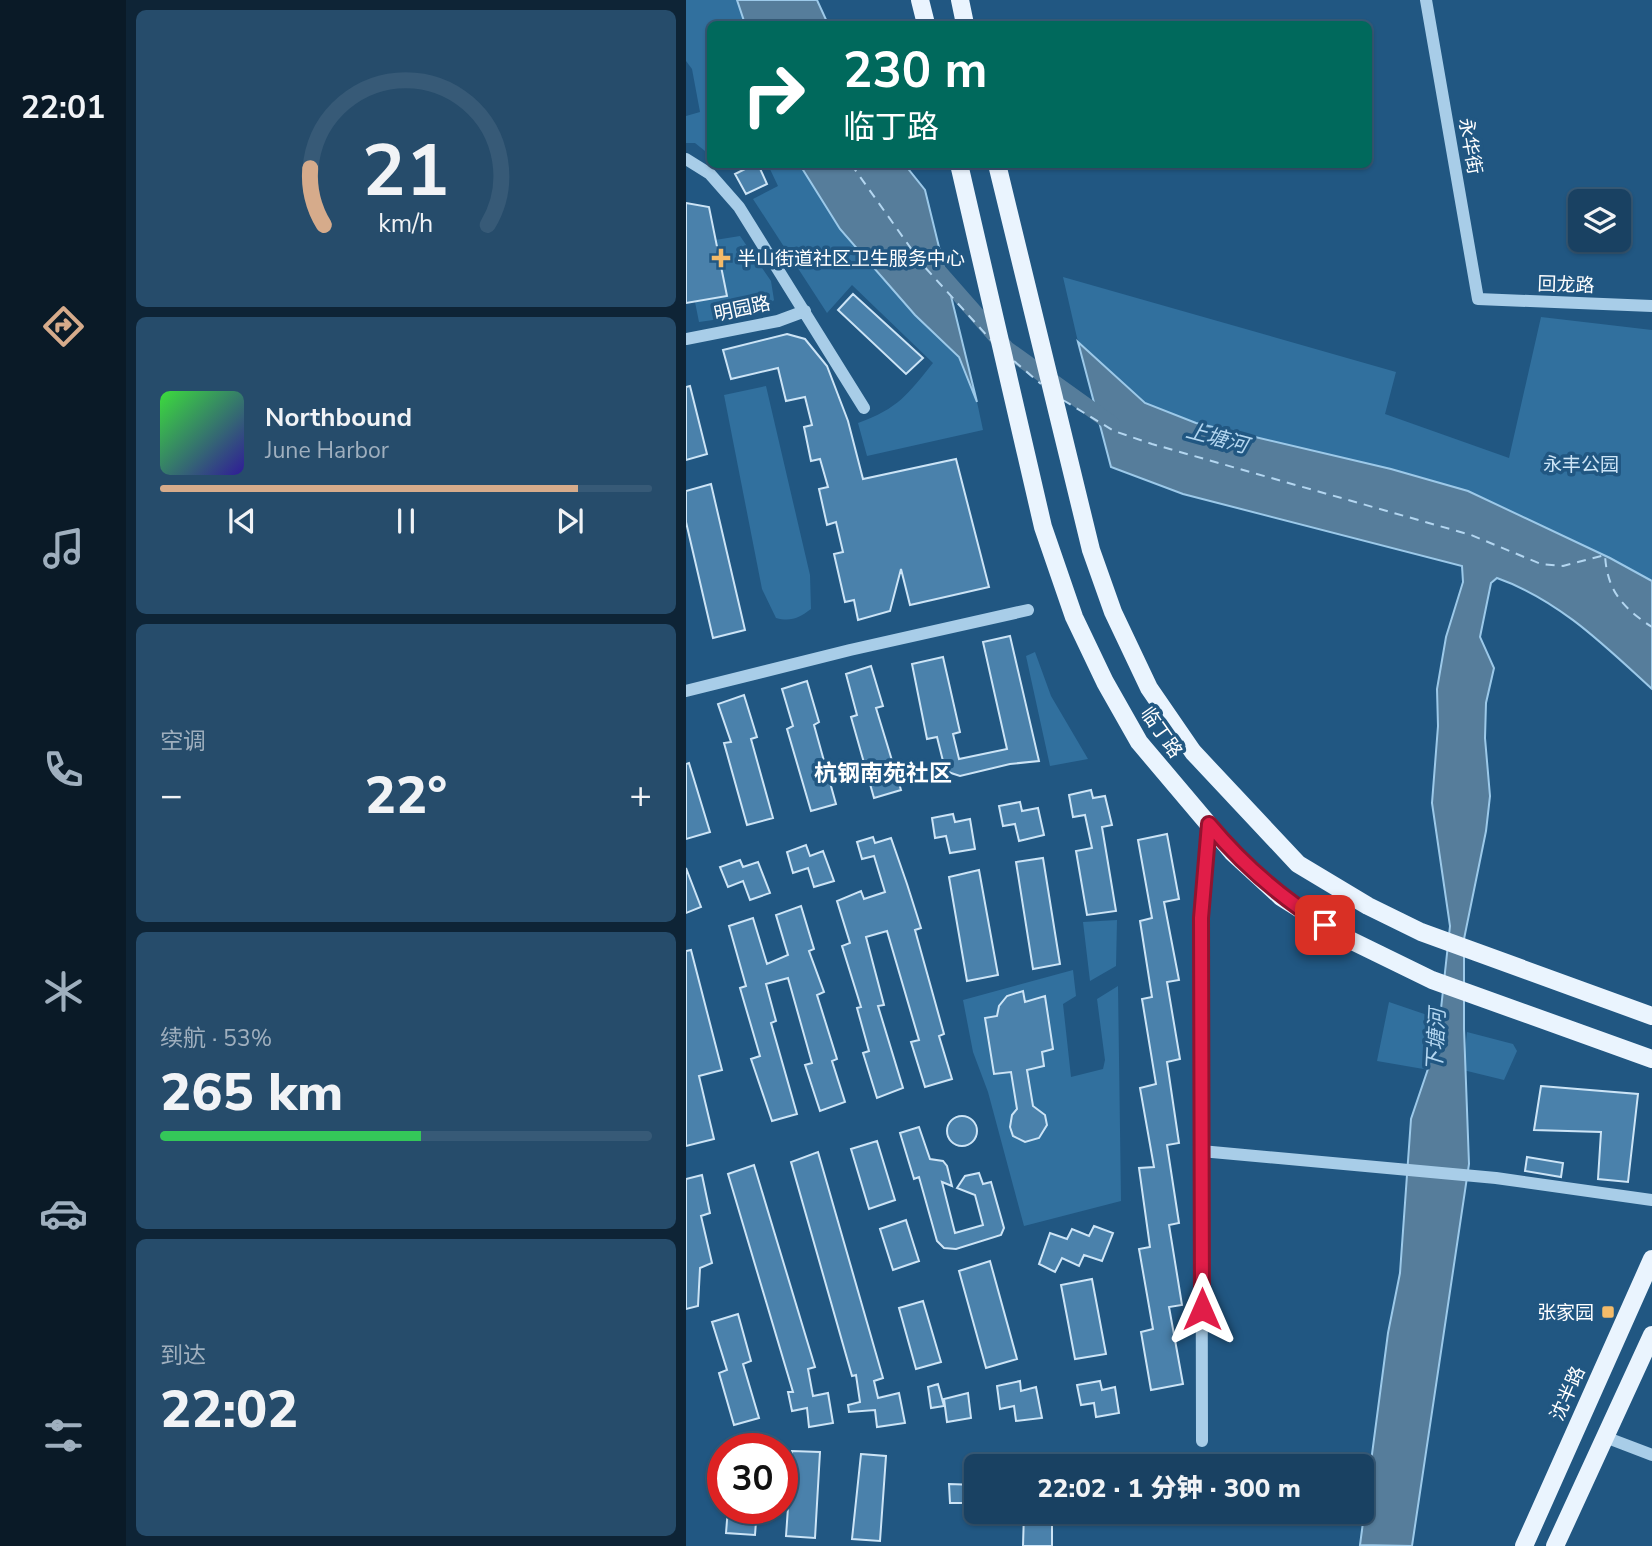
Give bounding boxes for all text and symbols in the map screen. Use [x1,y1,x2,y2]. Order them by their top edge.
text: 230 m [843,37,987,104]
icon: right [728,49,819,140]
text: 22:01 [21,86,105,129]
text: 临丁路 [843,106,939,149]
street label: 永华街 [1452,116,1488,177]
text: 21 [362,121,450,221]
map controls [1568,189,1631,252]
button: layers [1568,189,1631,252]
text: km/h [378,206,434,240]
place label: 半山街道社区卫生服务中心 [737,246,965,272]
marker: 半山街道社区卫生服务中心 [711,248,731,268]
street label: 回龙路 [1537,271,1595,299]
street label: 明园路 [712,290,773,328]
icon: directions [39,302,88,351]
text: Northbound [265,400,412,435]
water label: 上塘河 [1183,416,1255,461]
text: June Harbor [265,435,389,466]
park label: 永丰公园 [1543,452,1619,478]
icon: previous [223,502,261,540]
icon: pause [387,502,425,540]
icon: next [551,502,589,540]
icon: music [39,524,88,573]
street label: 临丁路 [1134,702,1188,763]
text: 空调 [160,726,206,757]
icon: phone [39,745,88,794]
district label: 杭钢南苑社区 [814,758,952,789]
text: 22° [365,760,447,831]
text: − [160,770,183,821]
text: + [629,770,652,821]
pin [1295,895,1355,955]
icon: arrive [1306,906,1344,944]
icon: climate [39,967,88,1016]
water label: 下塘河 [1420,1004,1452,1072]
text: 续航 · 53% [160,1023,272,1054]
text: 265 km [160,1057,343,1128]
icon: car [39,1189,88,1238]
position arrow [1165,1272,1239,1346]
place label: 张家园 [1537,1300,1594,1326]
marker: 张家园 [1600,1304,1616,1320]
text: 到达 [160,1340,206,1371]
street label: 沈半路 [1544,1362,1591,1425]
text: 22:02 [160,1374,298,1445]
icon: filters [39,1411,88,1460]
speed limit sign: 30 [707,1433,798,1524]
text: 22:02 · 1 分钟 · 300 m [1037,1471,1301,1506]

